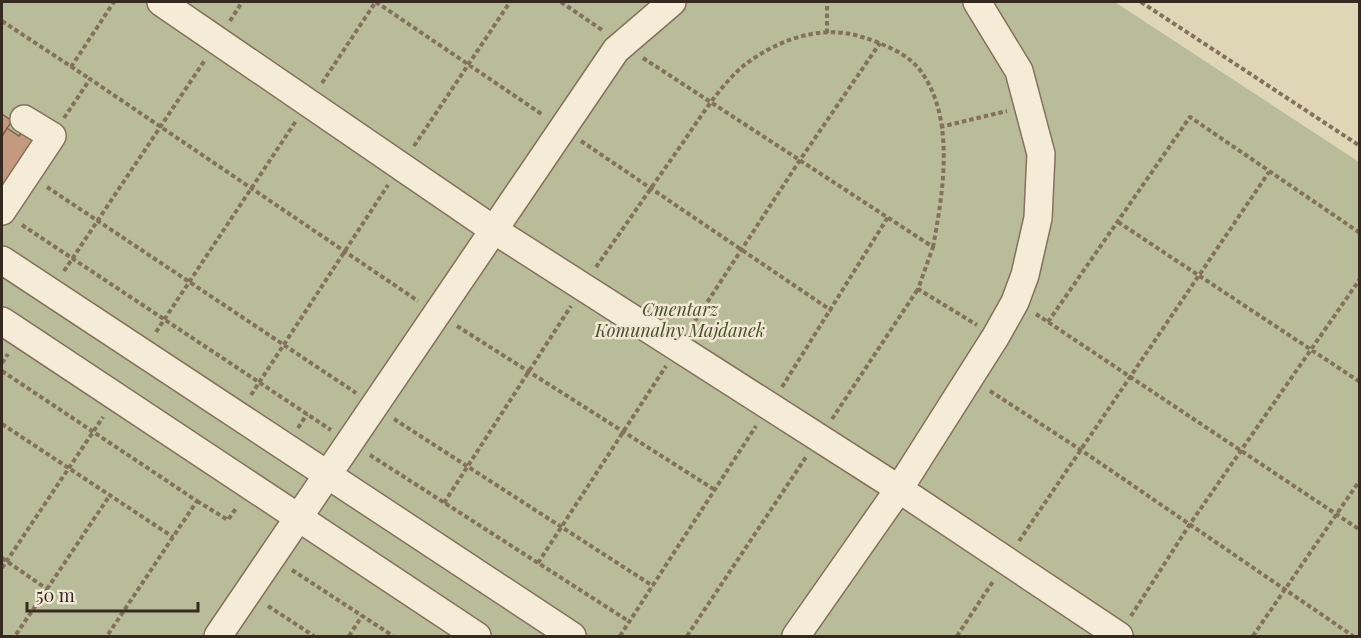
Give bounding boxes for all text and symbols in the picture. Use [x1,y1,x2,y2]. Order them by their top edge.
park label: Cmentarz Komunalny Majdanek [594,297,765,342]
scale bar [27,575,198,613]
text: 50 m [36,583,75,607]

